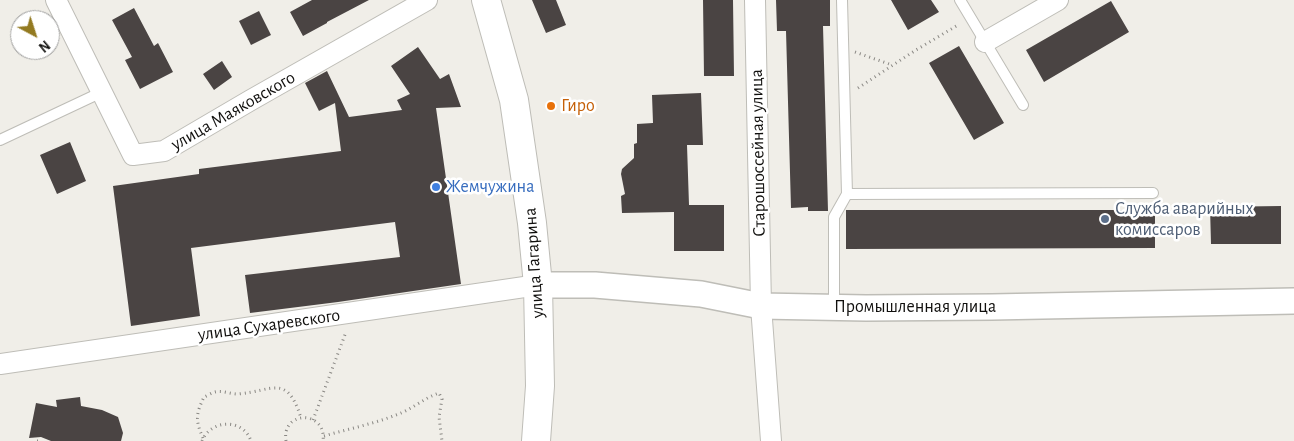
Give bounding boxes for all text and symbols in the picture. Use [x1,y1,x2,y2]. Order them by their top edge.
north arrow [10,10,60,60]
text: N [36,37,52,54]
street label: улица Маяковского [167,67,299,155]
street label: Старошоссейная улица [746,69,770,237]
place label: Гиро [561,95,595,117]
marker: Гиро [545,100,557,112]
place label: Жемчужина [446,176,534,198]
marker: Жемчужина [430,181,442,193]
place label: Служба аварийных комиссаров [1115,198,1254,240]
street label: улица Гагарина [519,207,549,319]
marker: Служба аварийных комиссаров [1099,213,1111,225]
street label: Промышленная улица [834,296,996,318]
street label: улица Сухаревского [197,304,341,346]

